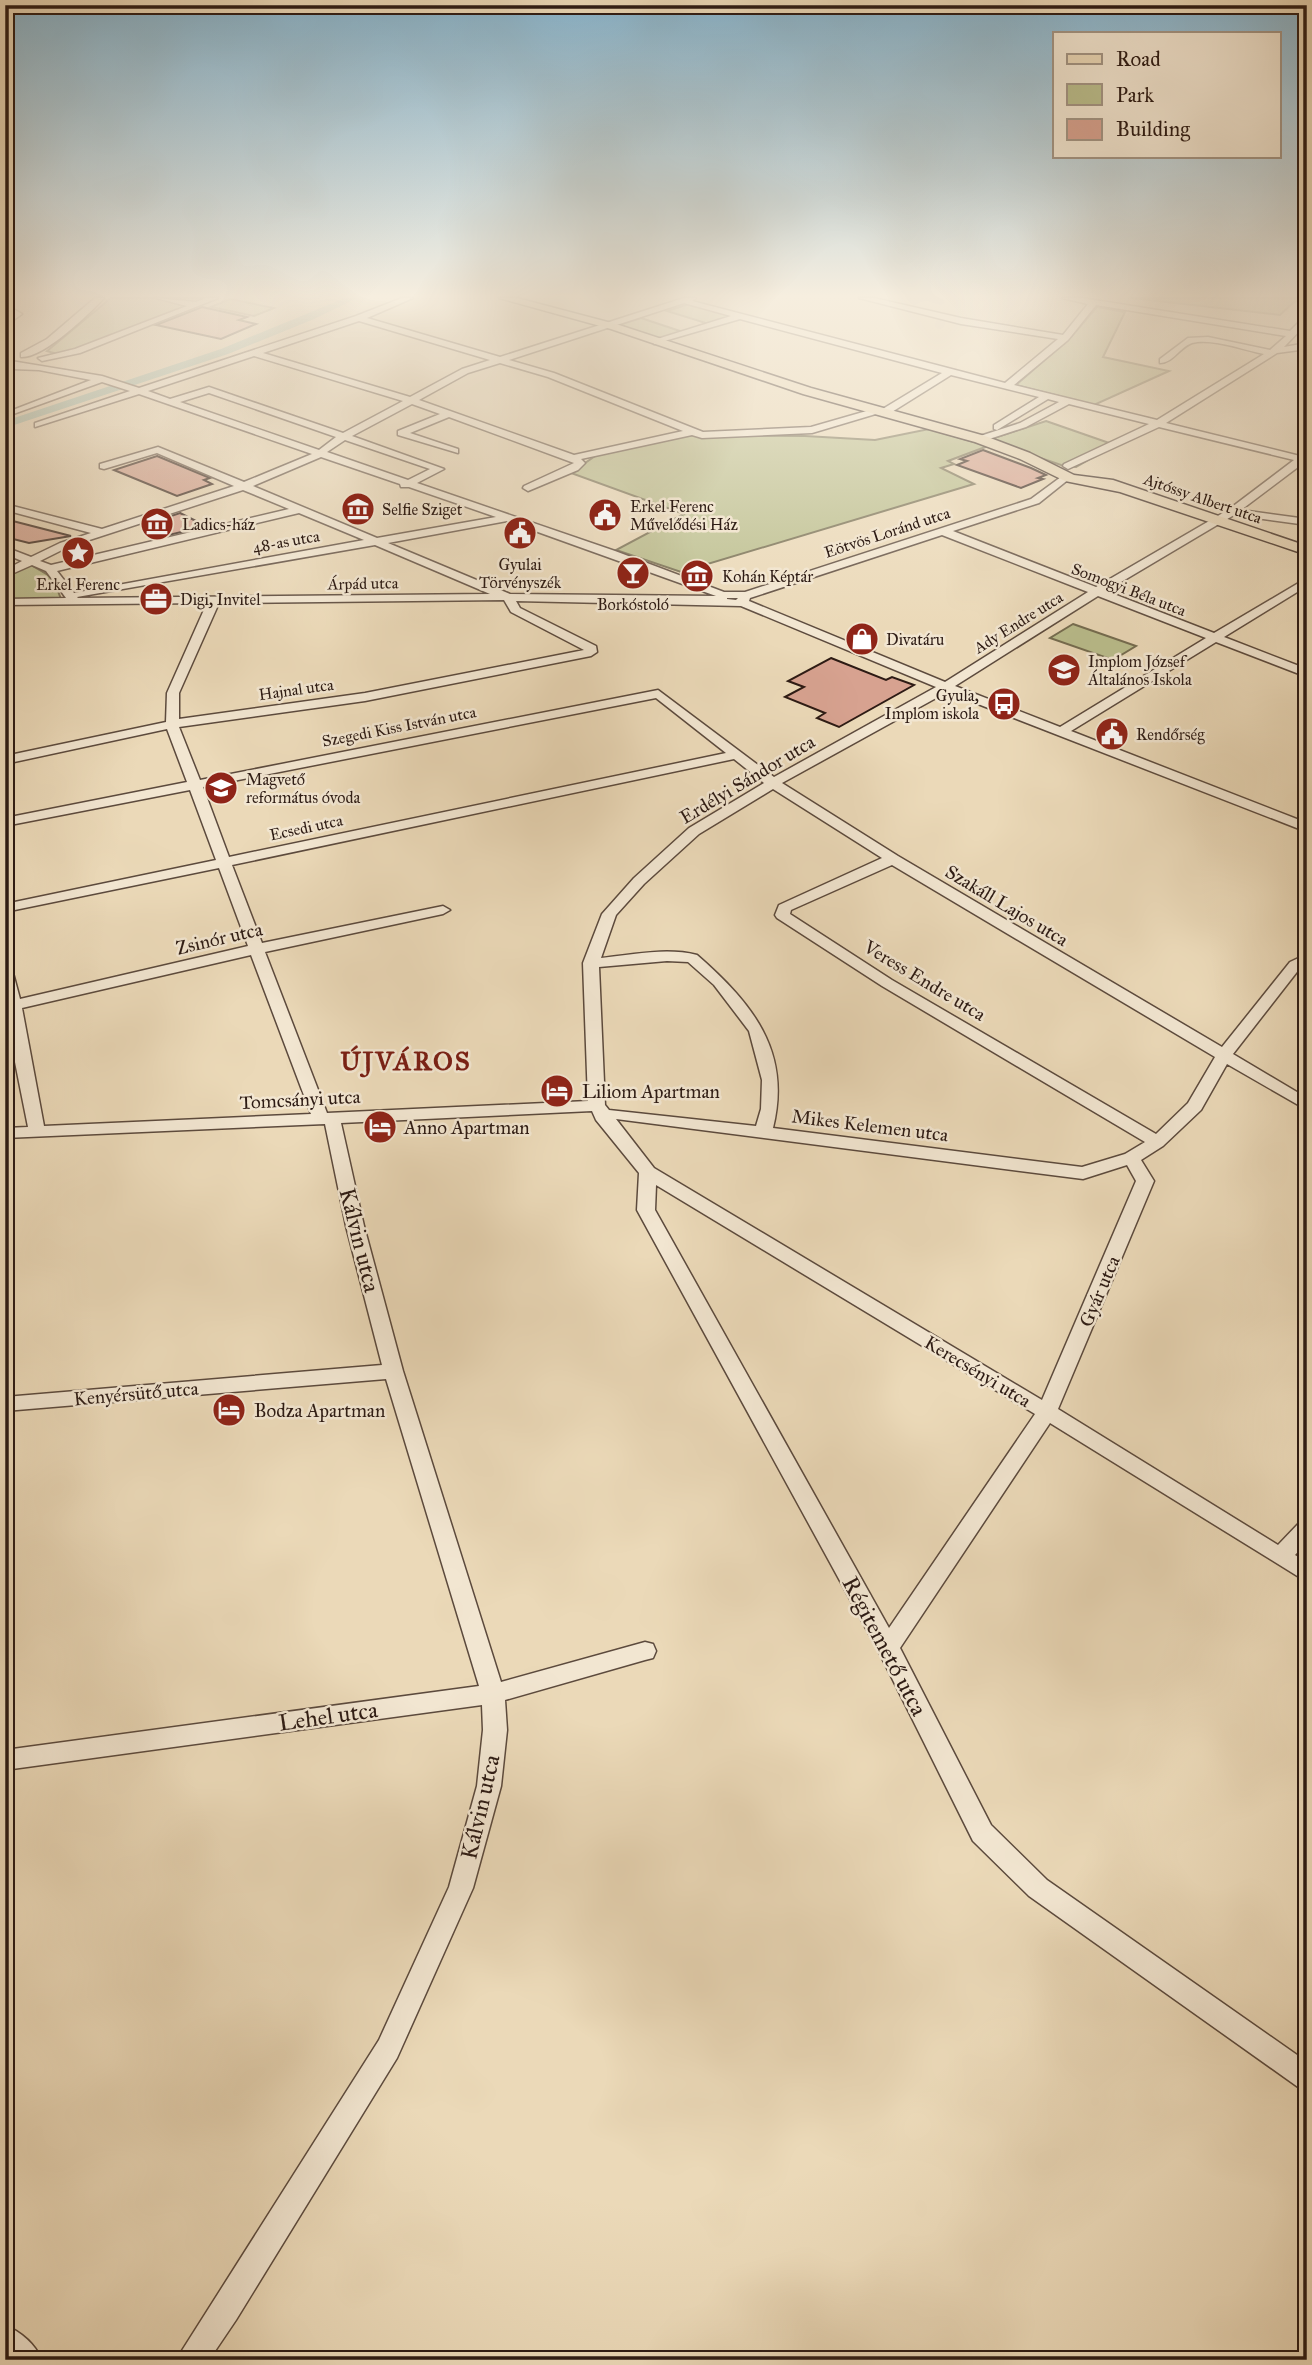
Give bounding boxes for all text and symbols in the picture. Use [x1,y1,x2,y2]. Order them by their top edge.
legend [1053,32,1280,158]
text: Road [1116,46,1161,72]
text: Park [1116,82,1154,108]
text: Building [1116,116,1190,142]
street label: Ajtóssy Albert utca [1140,469,1265,528]
museum icon: Selfie Sziget [339,490,377,528]
public building icon: Erkel Ferenc Művelődési Ház [586,496,624,534]
place label: Erkel Ferenc Művelődési Ház [630,497,738,534]
place label: Selfie Sziget [382,500,463,520]
street label: Eötvös Loránd utca [822,503,953,562]
museum icon: Ladics-ház [138,505,176,543]
public building icon: Gyulai Törvényszék [501,514,539,552]
place label: Ladics-ház [182,515,256,534]
street label: 48-as utca [251,526,321,557]
place icon: Erkel Ferenc [59,534,97,572]
bar icon: Borkóstoló [614,554,652,592]
place label: Gyulai Törvényszék [479,555,562,592]
museum icon: Kohán Képtár [678,557,716,595]
street label: Somogyi Béla utca [1068,559,1189,621]
place label: Kohán Képtár [722,567,813,586]
street label: Árpád utca [326,572,399,594]
place label: Erkel Ferenc [36,575,120,594]
office icon: Digi, Invitel [137,580,175,618]
street label: Ady Endre utca [969,587,1067,658]
place label: Digi, Invitel [180,590,261,610]
place label: Borkóstoló [597,595,669,614]
shop icon: Divatáru [843,620,881,658]
place label: Divatáru [886,630,945,649]
school or university icon: Implom József Általános Iskola [1045,651,1083,689]
place label: Implom József Általános Iskola [1087,652,1192,689]
street label: Hajnal utca [257,675,335,704]
bus stop icon: Gyula, Implom iskola [985,685,1023,723]
place label: Gyula, Implom iskola [885,686,979,723]
street label: Szegedi Kiss István utca [320,702,478,752]
public building icon: Rendőrség [1093,715,1131,753]
place label: Rendőrség [1136,725,1205,745]
street label: Erdélyi Sándor utca [675,729,820,829]
school or university icon: Magvető református óvoda [202,769,240,807]
place label: Magvető református óvoda [246,770,360,807]
street label: Ecsedi utca [268,810,345,845]
street label: Szakáll Lajos utca [941,860,1073,952]
street label: Zsinór utca [174,917,266,960]
street label: Veress Endre utca [859,935,991,1026]
district label: ÚJVÁROS [340,1045,472,1078]
hotel icon: Liliom Apartman [538,1072,576,1110]
place label: Liliom Apartman [582,1080,720,1103]
street label: Tomcsányi utca [239,1085,362,1114]
street label: Mikes Kelemen utca [790,1104,951,1147]
hotel icon: Anno Apartman [361,1108,399,1146]
place label: Anno Apartman [403,1116,530,1139]
street label: Kálvin utca [334,1185,387,1295]
street label: Gyár utca [1074,1251,1125,1330]
street label: Kerecsényi utca [920,1331,1036,1413]
street label: Kenyérsütő utca [73,1376,200,1410]
hotel icon: Bodza Apartman [210,1391,248,1429]
place label: Bodza Apartman [254,1399,385,1422]
street label: Régitemető utca [836,1572,934,1721]
street label: Lehel utca [277,1695,380,1737]
street label: Kálvin utca [454,1752,506,1862]

